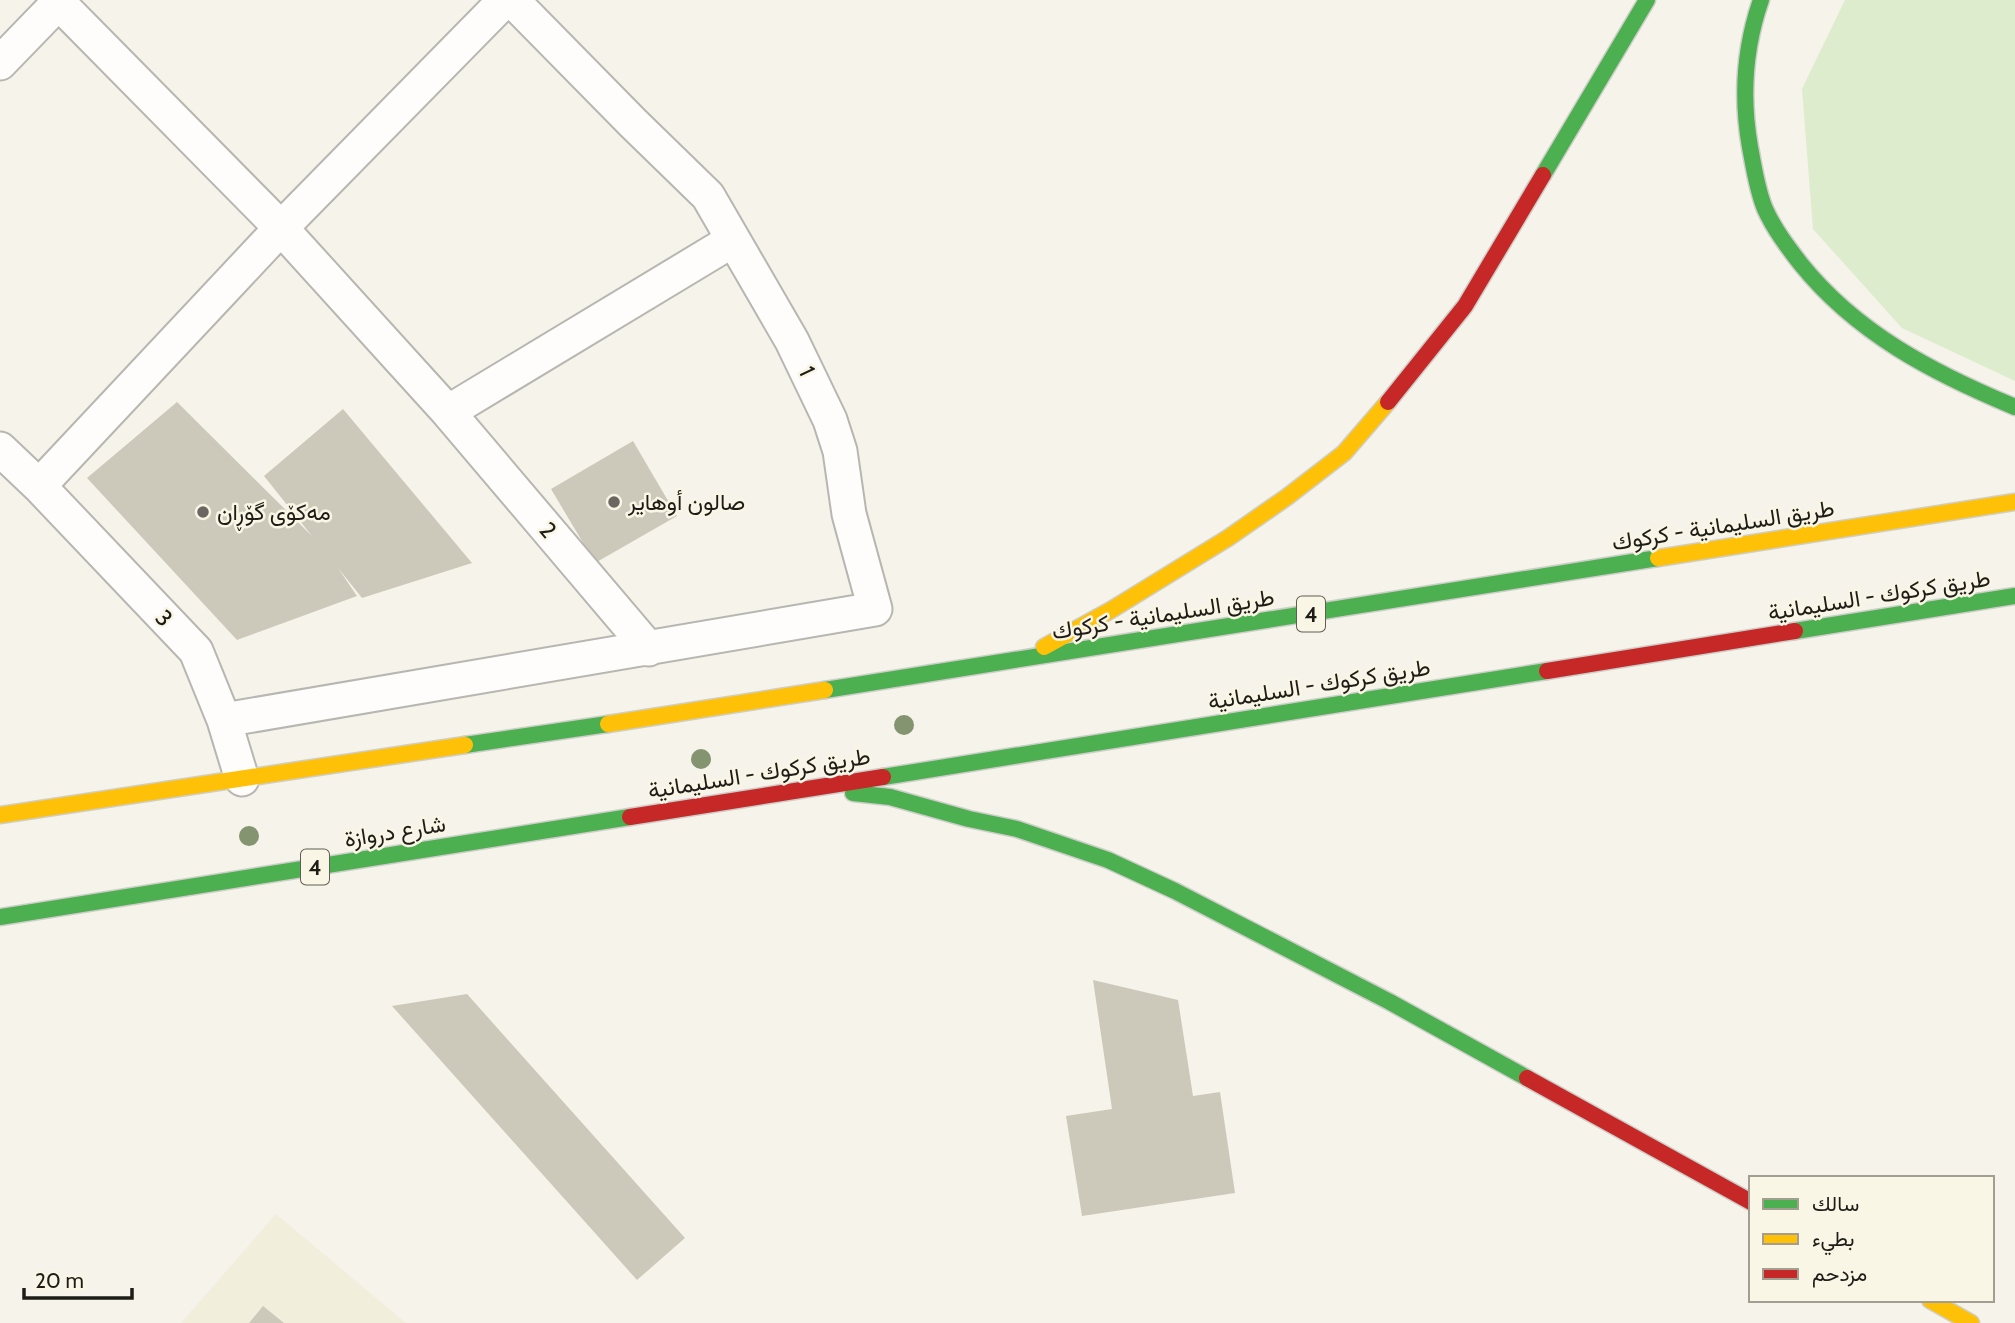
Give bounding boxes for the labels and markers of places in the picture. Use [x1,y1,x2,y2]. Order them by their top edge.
place label: صالون أوهاير [627,488,745,517]
marker: صالون أوهاير [606,494,622,510]
place label: مەکۆی گۆڕان [217,498,331,531]
marker: مەکۆی گۆڕان [195,504,211,520]

